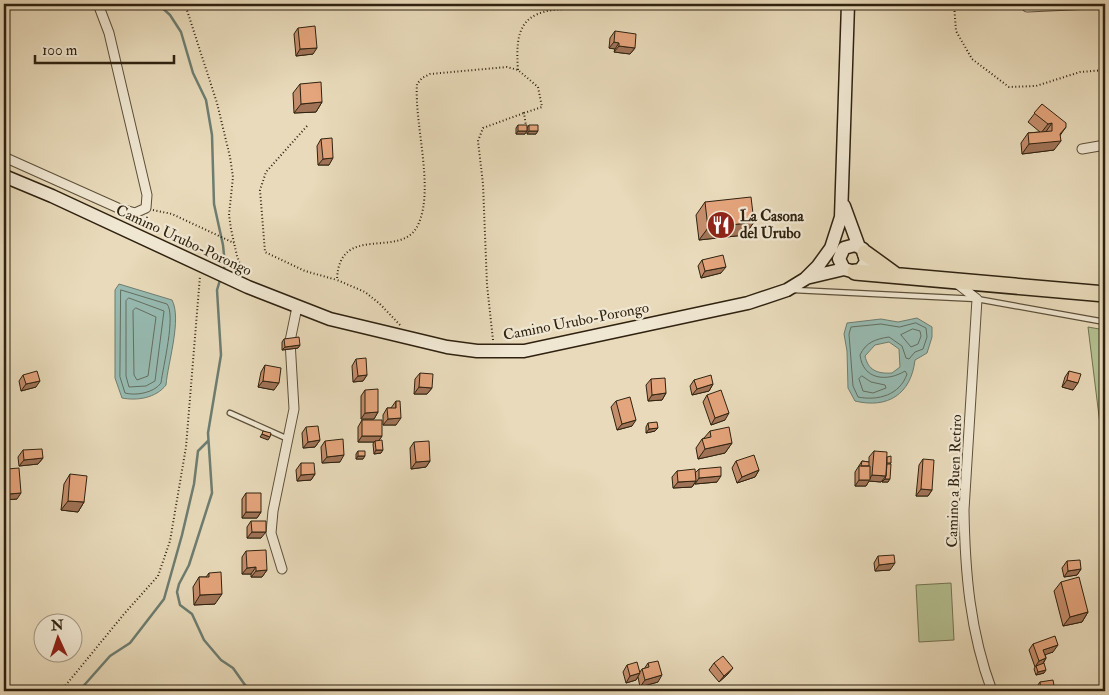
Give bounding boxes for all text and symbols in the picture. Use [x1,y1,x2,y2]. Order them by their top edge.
scale bar [35,32,174,64]
text: 100 m [42,41,78,60]
street label: Camino Urubo-Porongo [113,201,255,280]
place label: La Casona del Urubo [740,207,804,243]
restaurant icon: La Casona del Urubo [706,210,736,240]
street label: Camino Urubo-Porongo [502,298,651,345]
street label: Camino a Buen Retiro [943,414,966,548]
north arrow [32,612,82,662]
text: N [50,617,65,634]

